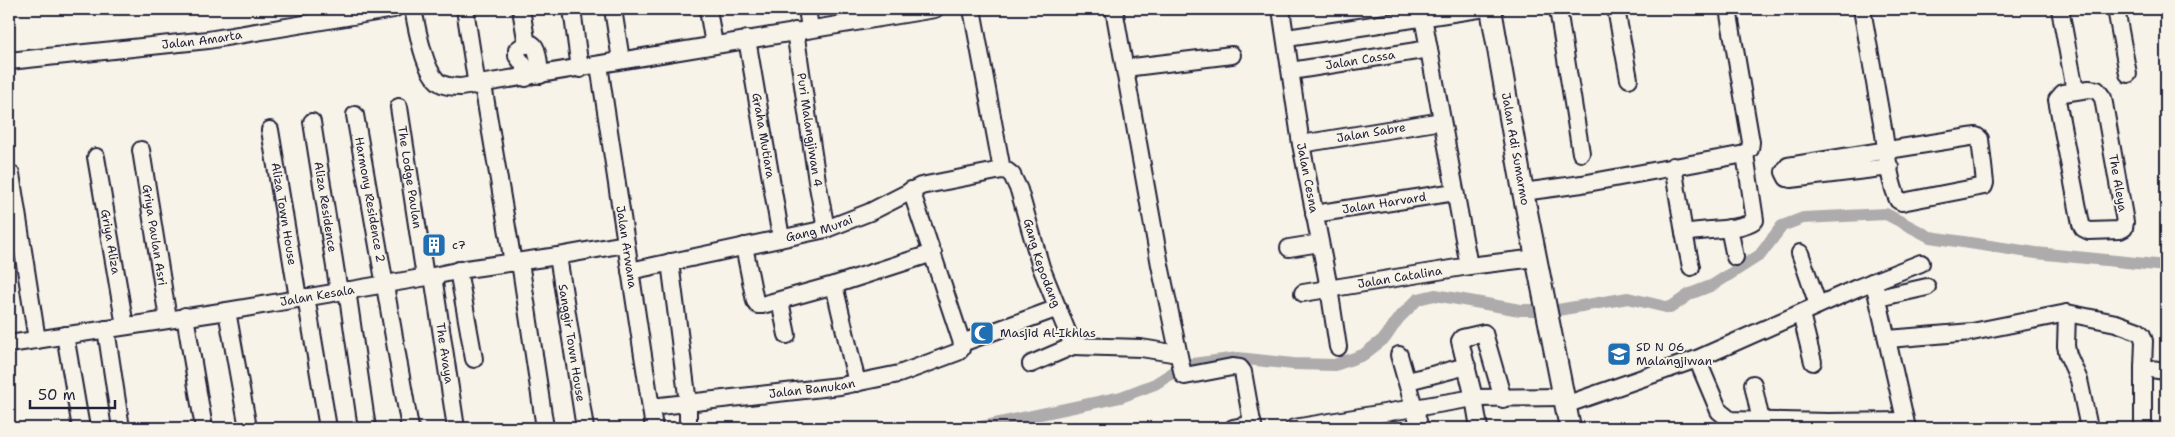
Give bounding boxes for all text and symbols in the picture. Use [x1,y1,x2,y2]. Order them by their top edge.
street label: Jalan Amarta [161,26,244,53]
street label: Jalan Cassa [1324,46,1397,73]
street label: Puri Malangjiwan 4 [793,72,826,188]
street label: Jalan Adi Sumarmo [1498,91,1533,207]
street label: Graha Mutiara [748,92,779,180]
street label: Jalan Sabre [1335,119,1407,146]
street label: The Lodge Paulan [394,125,425,230]
street label: Harmony Residence 2 [351,136,389,264]
street label: Jalan Cesna [1293,141,1322,215]
street label: The Aleya [2105,153,2131,214]
street label: Aliza Town House [268,161,300,267]
street label: Aliza Residence [310,161,341,254]
street label: Griya Paulan Asri [139,183,171,287]
street label: Jalan Harvard [1341,189,1428,218]
street label: Jalan Arwana [612,204,641,290]
street label: Griya Aliza [97,208,124,276]
street label: Gang Murai [784,211,855,245]
street label: Gang Kepodang [1020,217,1065,310]
building icon: c7 [421,232,447,258]
place label: c7 [452,237,466,253]
street label: Jalan Catalina [1356,262,1444,292]
street label: Jalan Kesala [279,281,356,310]
street label: Sanggir Town House [555,283,589,403]
mosque icon: Masjid Al-Ikhlas [969,320,995,346]
street label: The Avaya [432,322,457,385]
place label: Masjid Al-Ikhlas [1000,325,1096,341]
place label: SD N 06 Malangjiwan [1636,339,1712,369]
school or university icon: SD N 06 Malangjiwan [1606,341,1632,367]
street label: Jalan Banukan [768,375,857,402]
scale bar [30,377,115,409]
text: 50 m [38,385,76,405]

